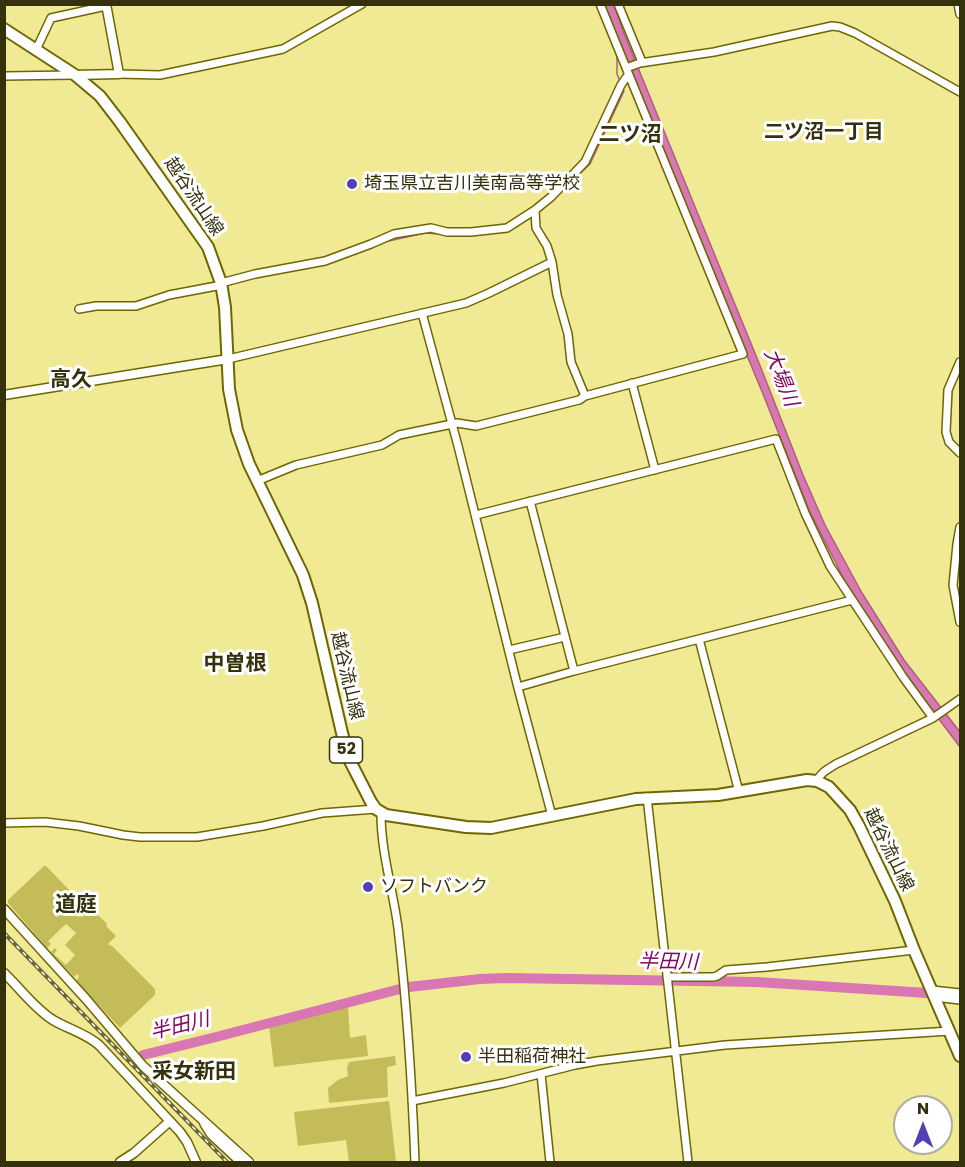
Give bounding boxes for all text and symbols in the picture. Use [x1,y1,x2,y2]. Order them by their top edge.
district label: 二ツ沼一丁目 [764,121,884,145]
district label: 二ツ沼 [599,123,661,149]
street label: 越谷流山線 [159,154,227,240]
place label: 埼玉県立吉川美南高等学校 [364,173,580,195]
marker: 埼玉県立吉川美南高等学校 [345,177,359,191]
water label: 大場川 [758,346,802,410]
district label: 高久 [50,368,92,394]
street label: 越谷流山線 [325,630,367,722]
district label: 中曽根 [204,652,266,678]
road number: 52 [330,737,362,763]
street label: 越谷流山線 [859,805,917,895]
place label: ソフトバンク [380,876,488,898]
marker: ソフトバンク [361,880,375,894]
district label: 道庭 [55,893,97,919]
water label: 半田川 [638,950,698,976]
water label: 半田川 [148,1008,212,1046]
place label: 半田稲荷神社 [478,1046,586,1068]
marker: 半田稲荷神社 [459,1050,473,1064]
district label: 采女新田 [152,1060,236,1086]
north arrow [893,1095,953,1155]
text: N [917,1097,929,1120]

